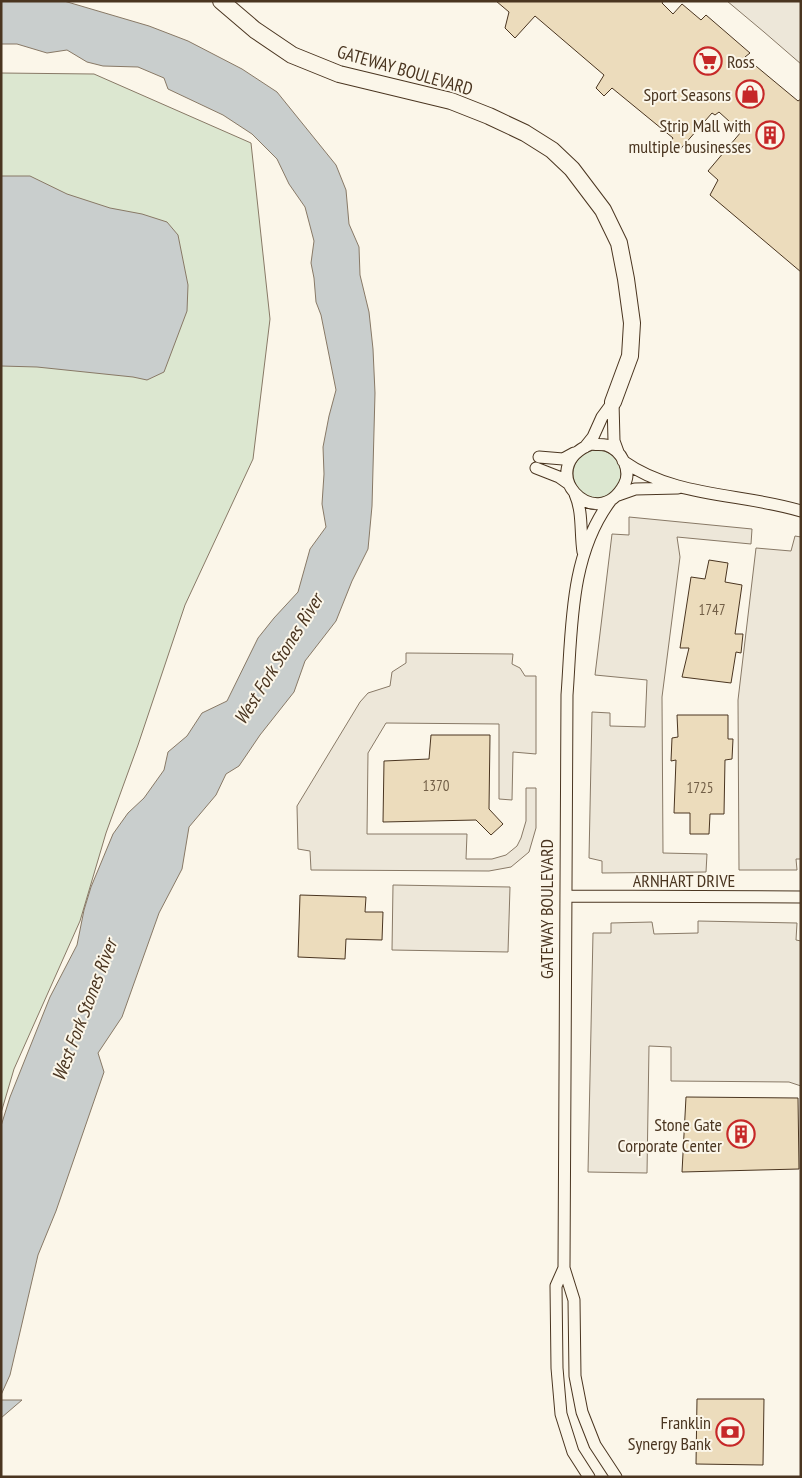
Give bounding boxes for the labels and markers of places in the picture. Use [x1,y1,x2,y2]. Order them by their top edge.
supermarket icon: Ross [693,46,723,76]
place label: Ross [727,50,755,73]
shop icon: Sport Seasons [735,79,765,109]
place label: Sport Seasons [643,83,731,106]
place label: Strip Mall with multiple businesses [629,114,751,158]
building icon: Strip Mall with multiple businesses [755,120,785,150]
place label: Stone Gate Corporate Center [618,1113,722,1157]
building icon: Stone Gate Corporate Center [726,1119,756,1149]
place label: Franklin Synergy Bank [628,1411,711,1455]
bank icon: Franklin Synergy Bank [715,1417,745,1447]

